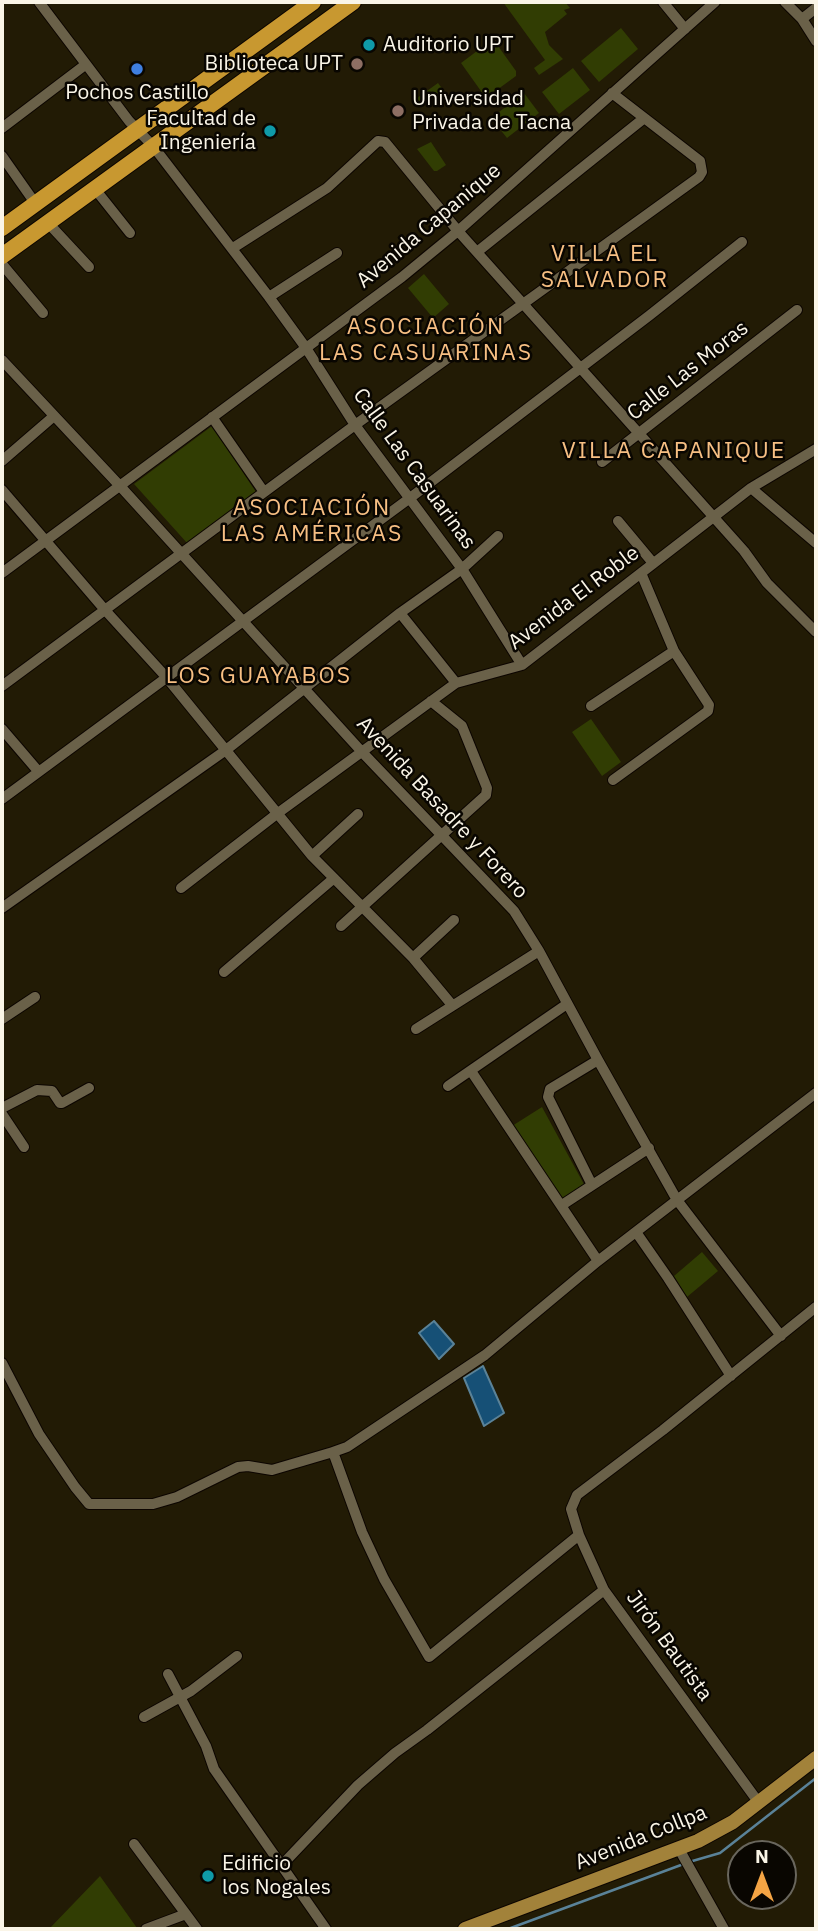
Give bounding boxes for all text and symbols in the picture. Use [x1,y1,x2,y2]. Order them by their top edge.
place label: Auditorio UPT [383,32,514,58]
marker: Auditorio UPT [361,37,377,53]
place label: Biblioteca UPT [205,51,343,77]
marker: Biblioteca UPT [349,56,365,72]
marker: Pochos Castillo [129,61,145,77]
place label: Pochos Castillo [65,80,209,106]
place label: Universidad Privada de Tacna [412,86,571,136]
marker: Universidad Privada de Tacna [390,103,406,119]
place label: Facultad de Ingeniería [146,106,256,156]
marker: Facultad de Ingeniería [262,123,278,139]
street label: Avenida Capanique [352,158,506,294]
district label: VILLA EL SALVADOR [542,240,668,294]
district label: ASOCIACIÓN LAS CASUARINAS [321,313,531,367]
street label: Calle Las Moras [622,316,754,426]
street label: Calle Las Casuarinas [347,384,481,554]
district label: VILLA CAPANIQUE [564,437,784,465]
district label: ASOCIACIÓN LAS AMÉRICAS [222,494,402,548]
street label: Avenida El Roble [504,541,644,655]
district label: LOS GUAYABOS [167,662,351,690]
street label: Avenida Basadre y Forero [351,712,533,904]
street label: Jirón Bautista [620,1586,718,1706]
street label: Avenida Collpa [571,1800,711,1876]
north arrow [727,1840,797,1910]
text: N [755,1844,769,1868]
place label: Edificio los Nogales [222,1851,331,1901]
marker: Edificio los Nogales [200,1868,216,1884]

